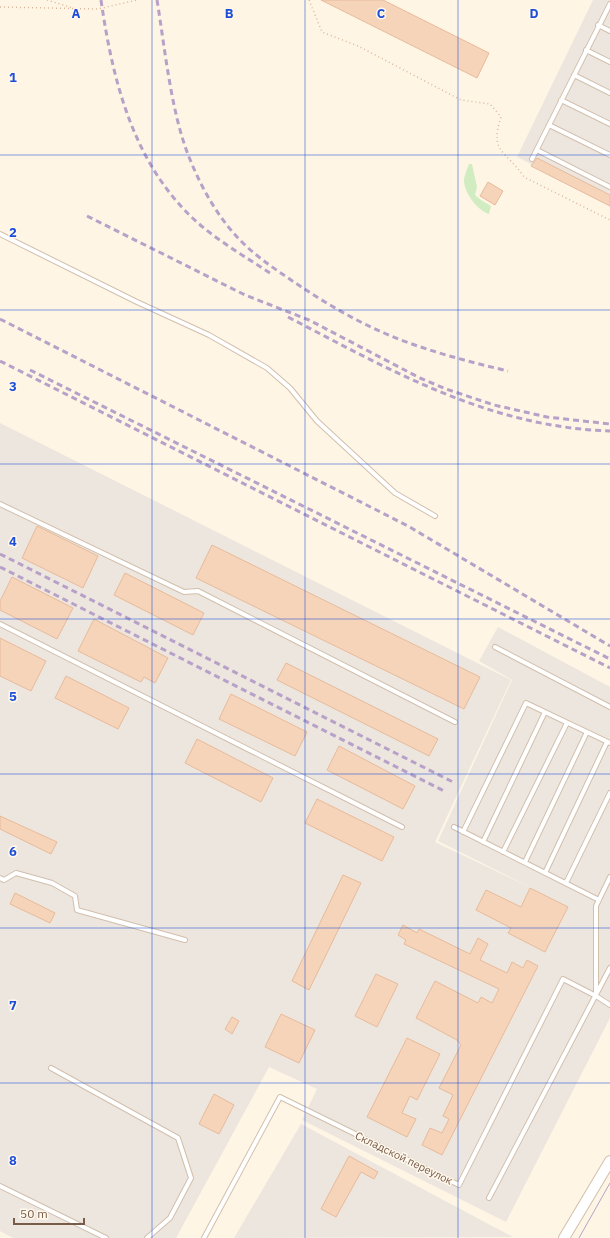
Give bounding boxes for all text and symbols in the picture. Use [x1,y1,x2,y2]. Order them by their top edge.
text: A [72,5,81,22]
text: B [225,5,234,22]
text: C [377,5,386,22]
text: D [529,5,539,22]
text: 1 [9,69,17,86]
text: 2 [9,224,17,241]
text: 3 [9,378,17,395]
text: 4 [9,533,17,550]
text: 5 [9,688,17,705]
text: 6 [9,843,17,860]
text: 7 [9,997,17,1014]
street label: Складской переулок [353,1128,455,1188]
text: 8 [9,1152,17,1169]
scale bar [14,1200,84,1226]
text: 50 m [20,1206,48,1221]

